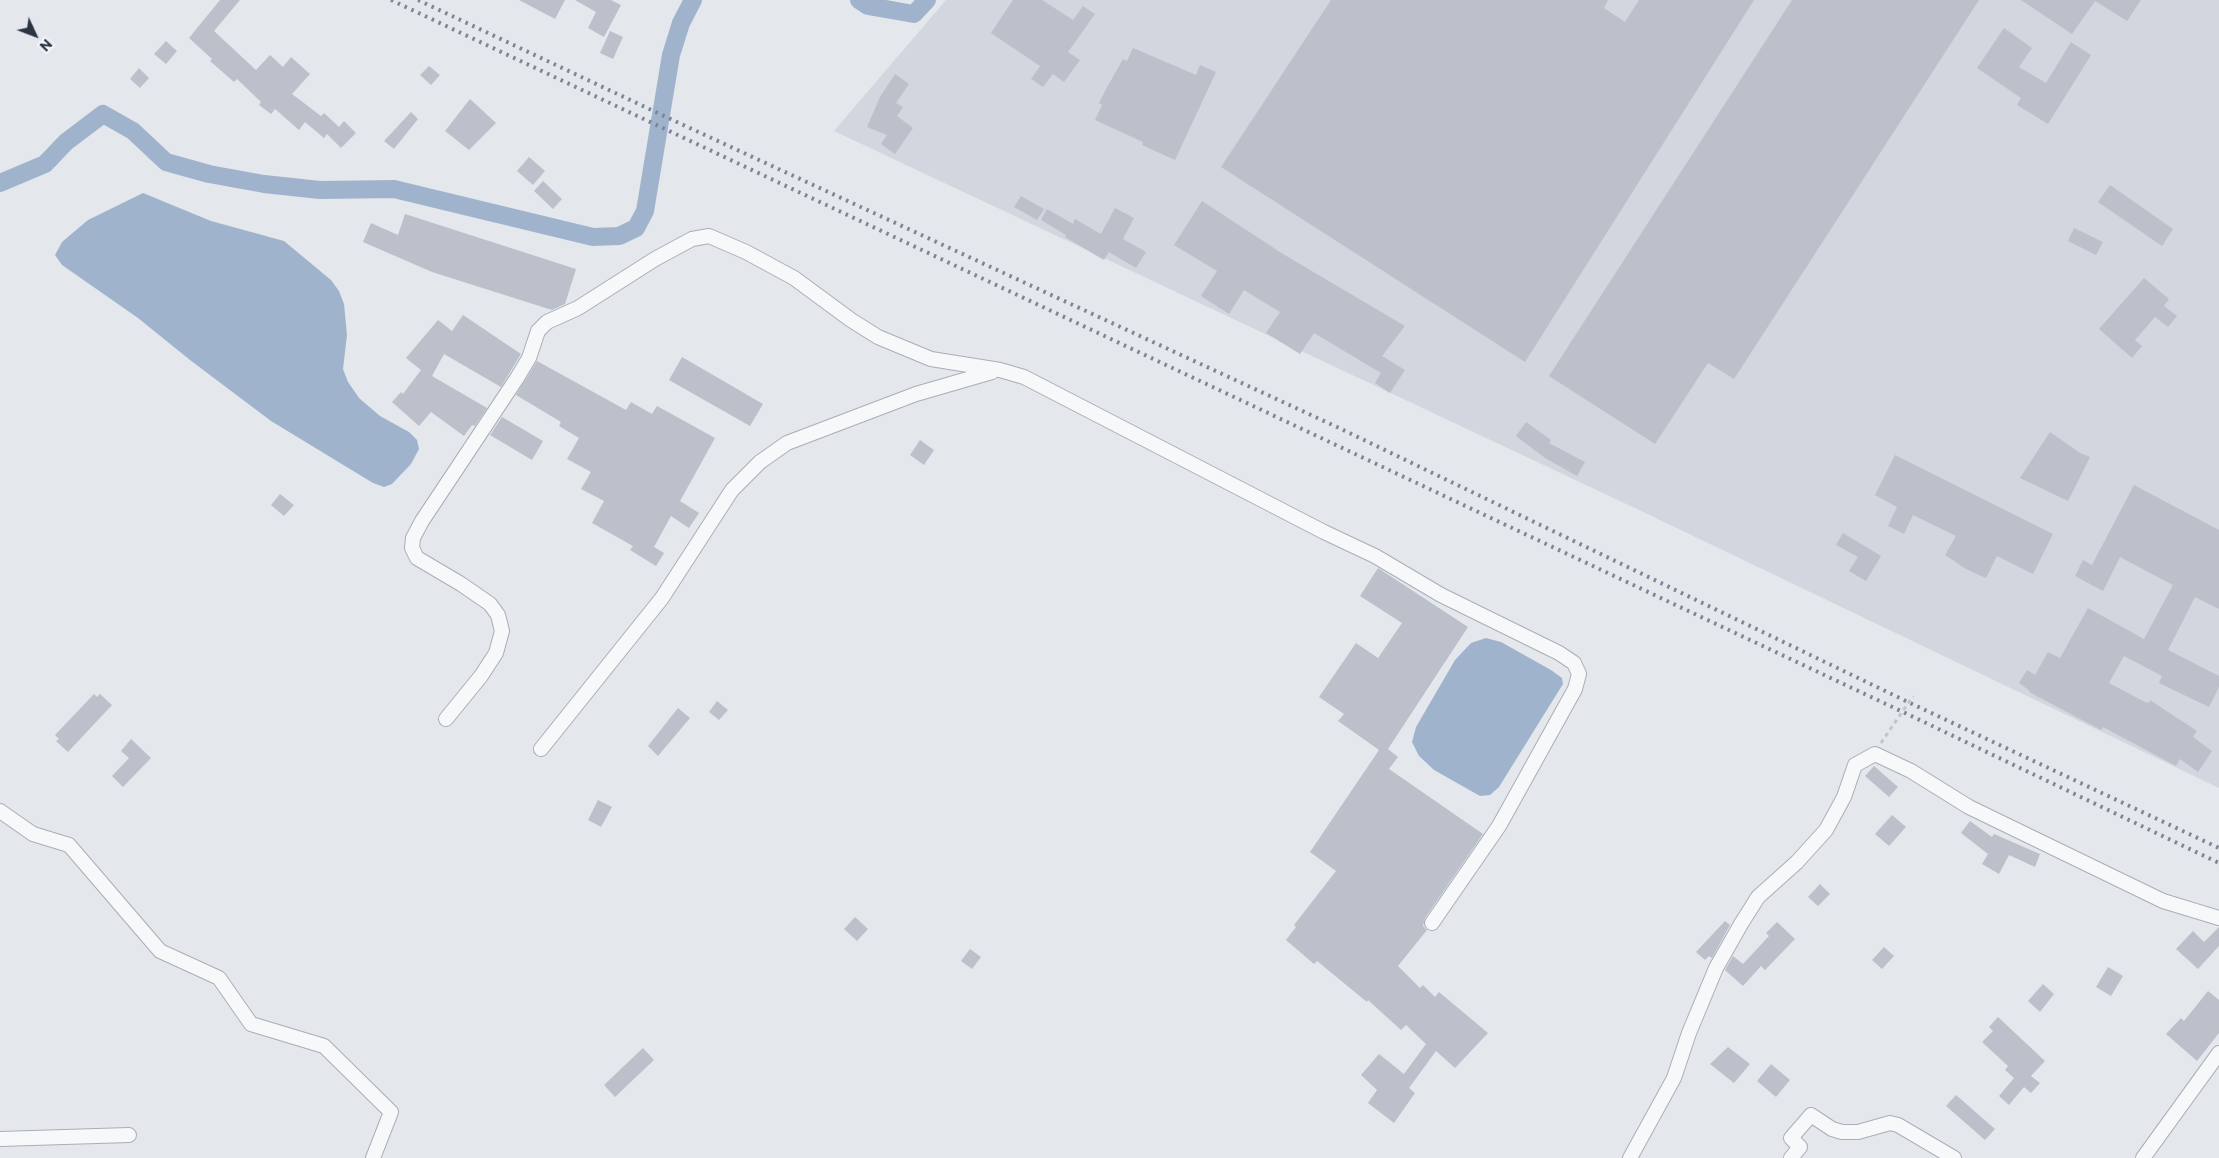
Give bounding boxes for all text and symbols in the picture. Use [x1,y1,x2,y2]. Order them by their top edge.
north arrow [10,10,60,60]
text: N [37,36,56,55]

